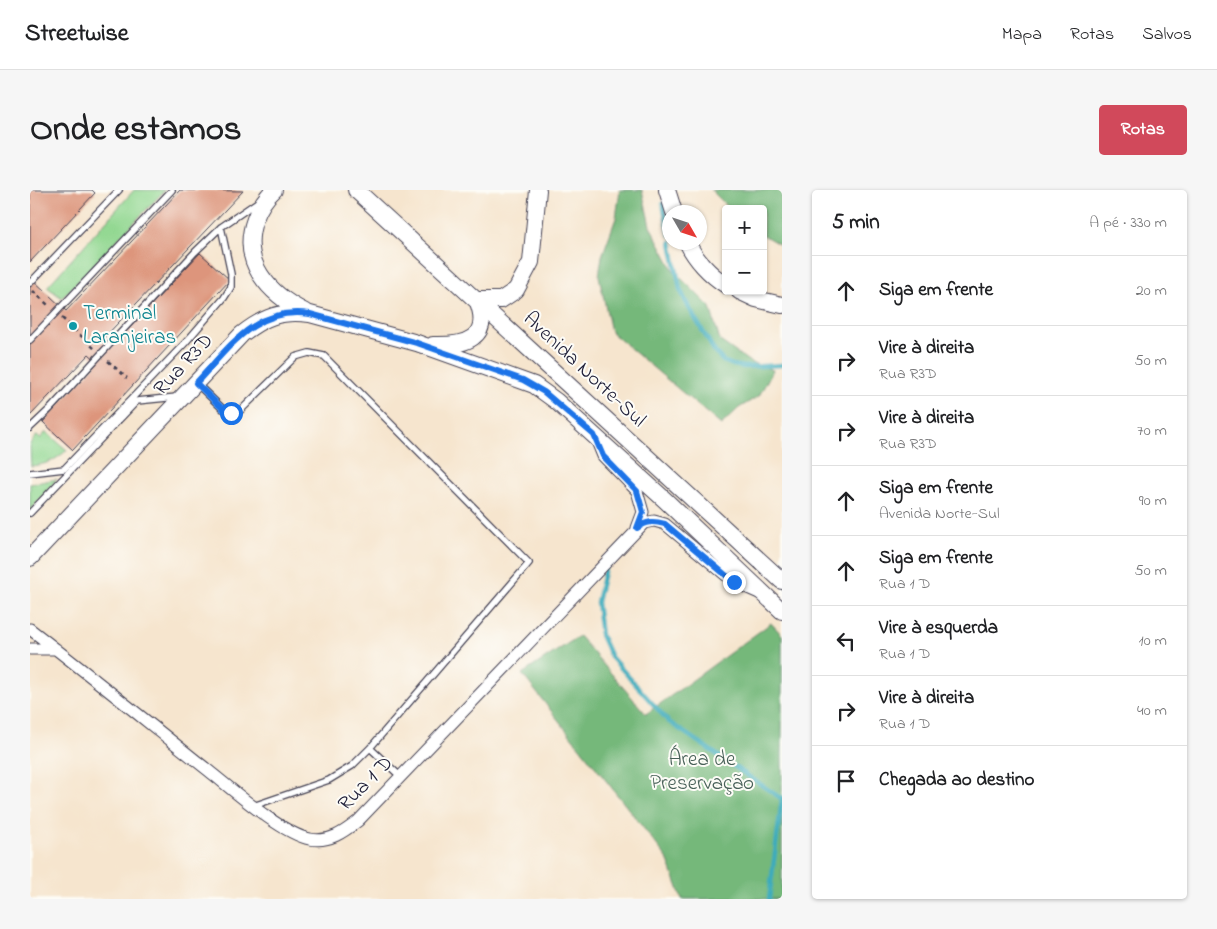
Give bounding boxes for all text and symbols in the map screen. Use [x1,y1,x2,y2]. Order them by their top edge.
text: Streetwise [25,17,129,52]
text: Mapa [1002,22,1042,48]
text: Rotas [1070,22,1114,48]
text: Salvos [1142,22,1192,48]
text: Onde estamos [30,105,242,156]
button: Rotas [1099,105,1187,155]
north arrow [662,205,707,250]
map controls [722,205,767,295]
button: + [722,205,767,250]
text: 5 min [832,208,880,238]
text: A pé · 330 m [1089,211,1167,235]
button: − [722,250,767,295]
icon: ahead [832,277,860,305]
text: Siga em frente [879,277,993,304]
text: 20 m [1136,279,1167,303]
place label: Terminal Laranjeiras [83,299,176,353]
street label: Avenida Norte-Sul [516,305,652,435]
marker: Terminal Laranjeiras [67,320,79,332]
street label: Rua R3D [147,327,221,403]
text: Vire à direita [879,335,974,362]
icon: right [832,347,860,375]
text: 50 m [1135,349,1167,373]
text: Rua R3D [879,362,937,386]
route start [220,402,243,425]
text: Vire à direita [879,405,974,432]
icon: right [832,417,860,445]
text: 70 m [1137,419,1167,443]
text: Rua R3D [879,432,937,456]
text: Siga em frente [879,475,993,502]
icon: ahead [832,487,860,515]
text: 90 m [1139,489,1167,513]
text: Avenida Norte-Sul [879,502,1000,526]
text: Siga em frente [879,545,993,572]
icon: ahead [832,557,860,585]
text: 50 m [1135,559,1167,583]
route end [723,571,746,594]
text: Rua 1 D [879,572,930,596]
text: Vire à esquerda [879,615,998,642]
icon: left [832,627,860,655]
text: 10 m [1139,629,1167,653]
text: Rua 1 D [879,642,930,666]
text: Vire à direita [879,685,974,712]
icon: right [832,697,860,725]
text: 40 m [1137,699,1167,723]
text: Rua 1 D [879,712,930,736]
park label: Área de Preservação [650,744,754,799]
street label: Rua 1 D [332,750,400,818]
icon: arrive [832,767,860,795]
text: Chegada ao destino [879,767,1034,794]

